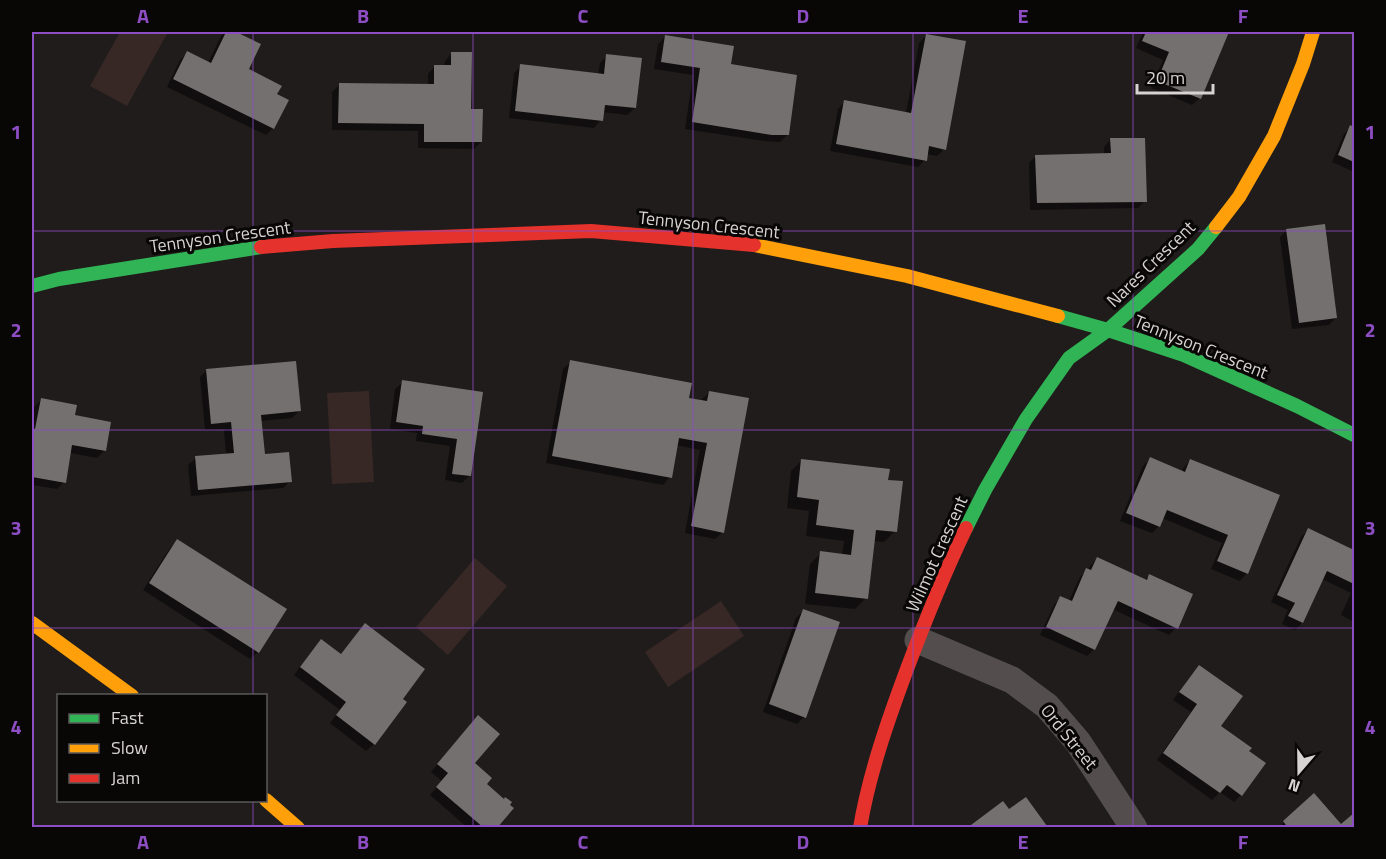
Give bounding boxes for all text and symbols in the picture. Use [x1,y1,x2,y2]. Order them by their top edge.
text: A [137,0,149,31]
text: B [357,0,369,31]
text: C [578,0,589,31]
text: D [797,0,809,31]
text: E [1017,0,1029,31]
text: F [1238,0,1249,31]
scale bar [1137,57,1214,95]
text: 20 m [1146,64,1185,91]
text: 1 [10,116,22,147]
text: 1 [1364,116,1376,147]
street label: Tennyson Crescent [637,204,782,245]
street label: Tennyson Crescent [148,213,293,260]
street label: Nares Crescent [1100,214,1202,313]
street label: Tennyson Crescent [1130,307,1273,386]
text: 2 [10,314,22,345]
text: 2 [1364,314,1376,345]
street label: Wilmot Crescent [899,491,975,616]
text: 3 [10,512,22,543]
text: 3 [1364,512,1376,543]
legend [57,694,267,802]
street label: Ord Street [1034,698,1105,776]
text: Fast [111,704,144,731]
text: 4 [10,711,22,742]
text: 4 [1364,711,1376,742]
text: Slow [111,734,148,761]
north arrow [1269,742,1329,802]
text: Jam [111,764,140,791]
text: N [1285,773,1303,799]
text: A [137,826,149,857]
text: B [357,826,369,857]
text: C [578,826,589,857]
text: D [797,826,809,857]
text: E [1017,826,1029,857]
text: F [1238,826,1249,857]

